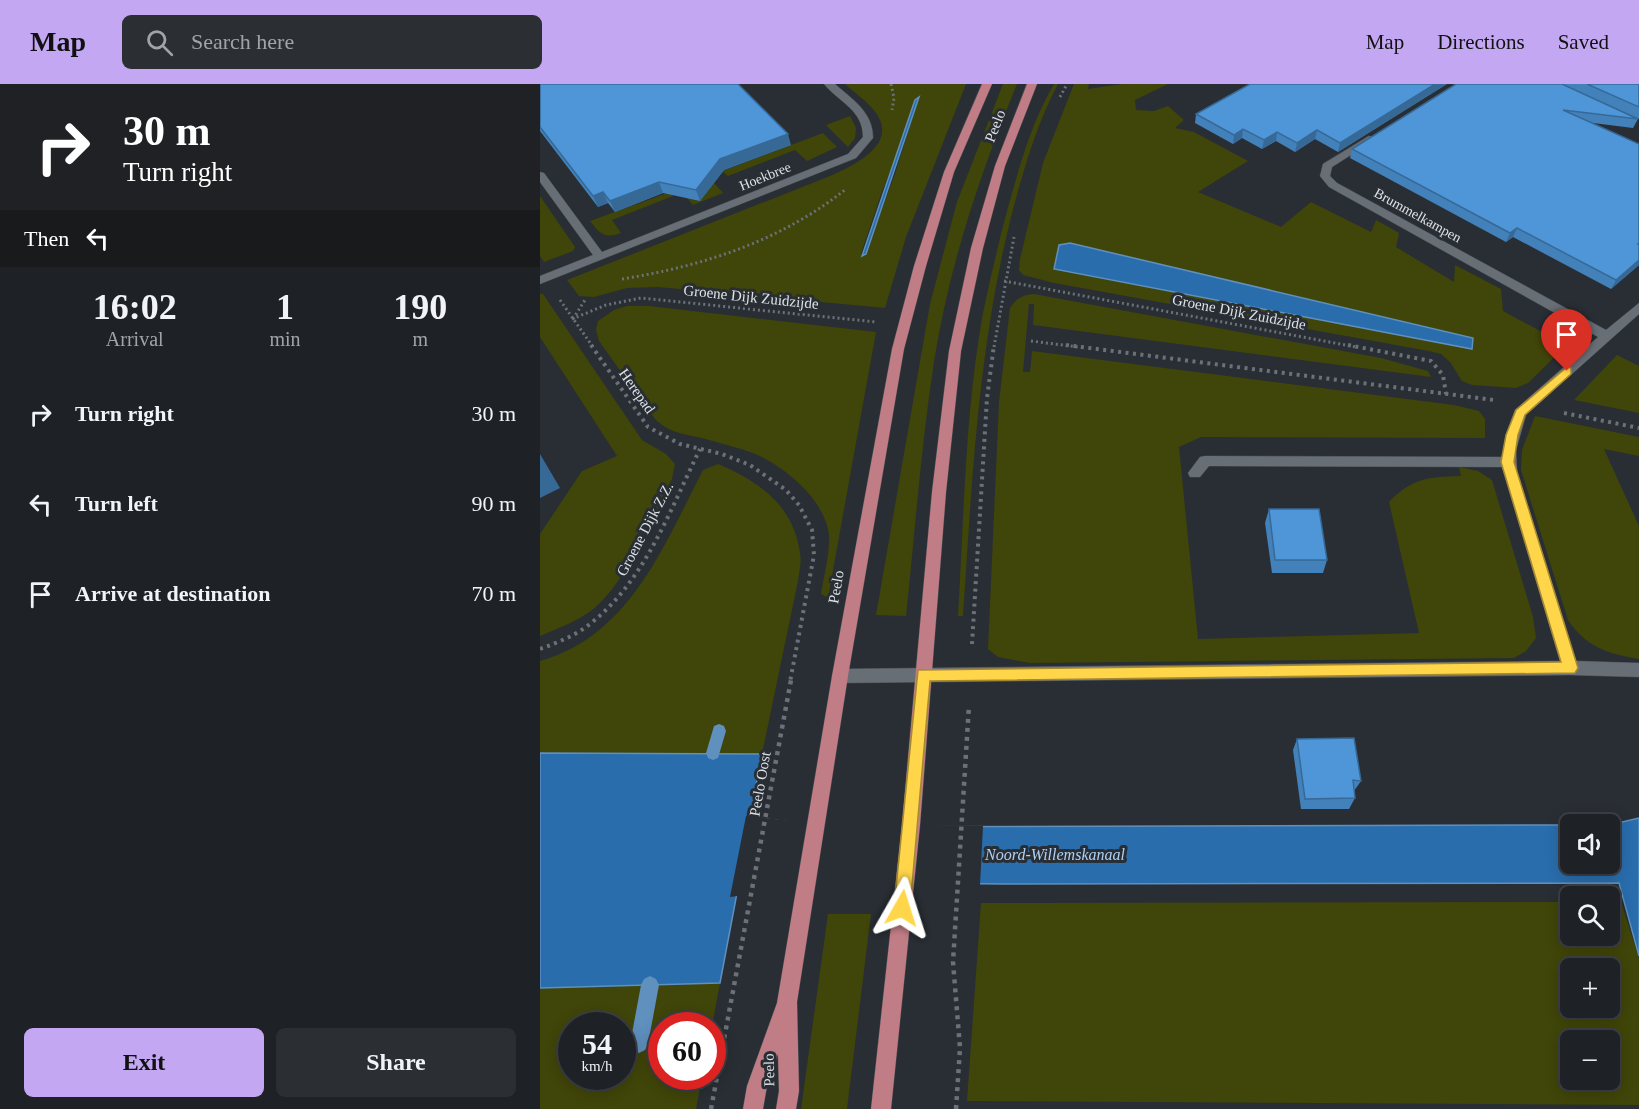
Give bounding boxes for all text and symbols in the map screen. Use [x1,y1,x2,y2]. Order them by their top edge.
search box [122,15,542,69]
text: Map [30,26,86,57]
icon: search [143,26,176,59]
text: Search here [191,29,294,54]
text: Map [1366,30,1404,54]
text: Directions [1437,30,1525,54]
text: Saved [1558,30,1609,54]
icon: right [24,108,102,186]
text: 30 m [123,108,211,154]
street label: Peelo [982,108,1008,144]
text: Turn right [123,157,232,187]
street label: Hoekbree [737,159,793,194]
street label: Brummelkampen [1372,185,1464,246]
icon: left [81,222,114,255]
text: Then [24,226,69,251]
street label: Groene Dijk Zuidzijde [683,282,820,312]
text: 16:02 [93,287,177,327]
text: 1 [276,287,294,327]
text: 190 [393,287,447,327]
street label: Groene Dijk Zuidzijde [1171,291,1308,333]
pin [1541,309,1592,371]
icon: arrive [1550,318,1583,351]
text: Arrival [106,328,164,350]
text: min [269,328,301,350]
text: m [413,328,428,350]
street label: Herepad [616,366,658,417]
icon: right [24,398,57,431]
text: Turn right [75,401,174,426]
text: 30 m [471,401,516,426]
street label: Groene Dijk Z.Z. [613,479,677,579]
icon: left [24,488,57,521]
text: Turn left [75,491,158,516]
text: 90 m [471,491,516,516]
street label: Peelo [825,569,847,605]
icon: arrive [24,578,57,611]
text: Arrive at destination [75,581,271,606]
text: 70 m [471,581,516,606]
street label: Peelo Oost [746,750,774,818]
map controls [1560,814,1620,1090]
button: sound [1560,814,1620,874]
water label: Noord-Willemskanaal [984,846,1125,863]
position arrow [870,876,934,940]
button: search [1560,886,1620,946]
button: + [1560,958,1620,1018]
speed limit sign: 60 [648,1012,726,1090]
text: 54 [582,1027,612,1060]
button: Exit [24,1028,264,1097]
button: Share [276,1028,516,1097]
button: − [1560,1030,1620,1090]
street label: Peelo [761,1053,777,1087]
text: km/h [582,1058,612,1074]

